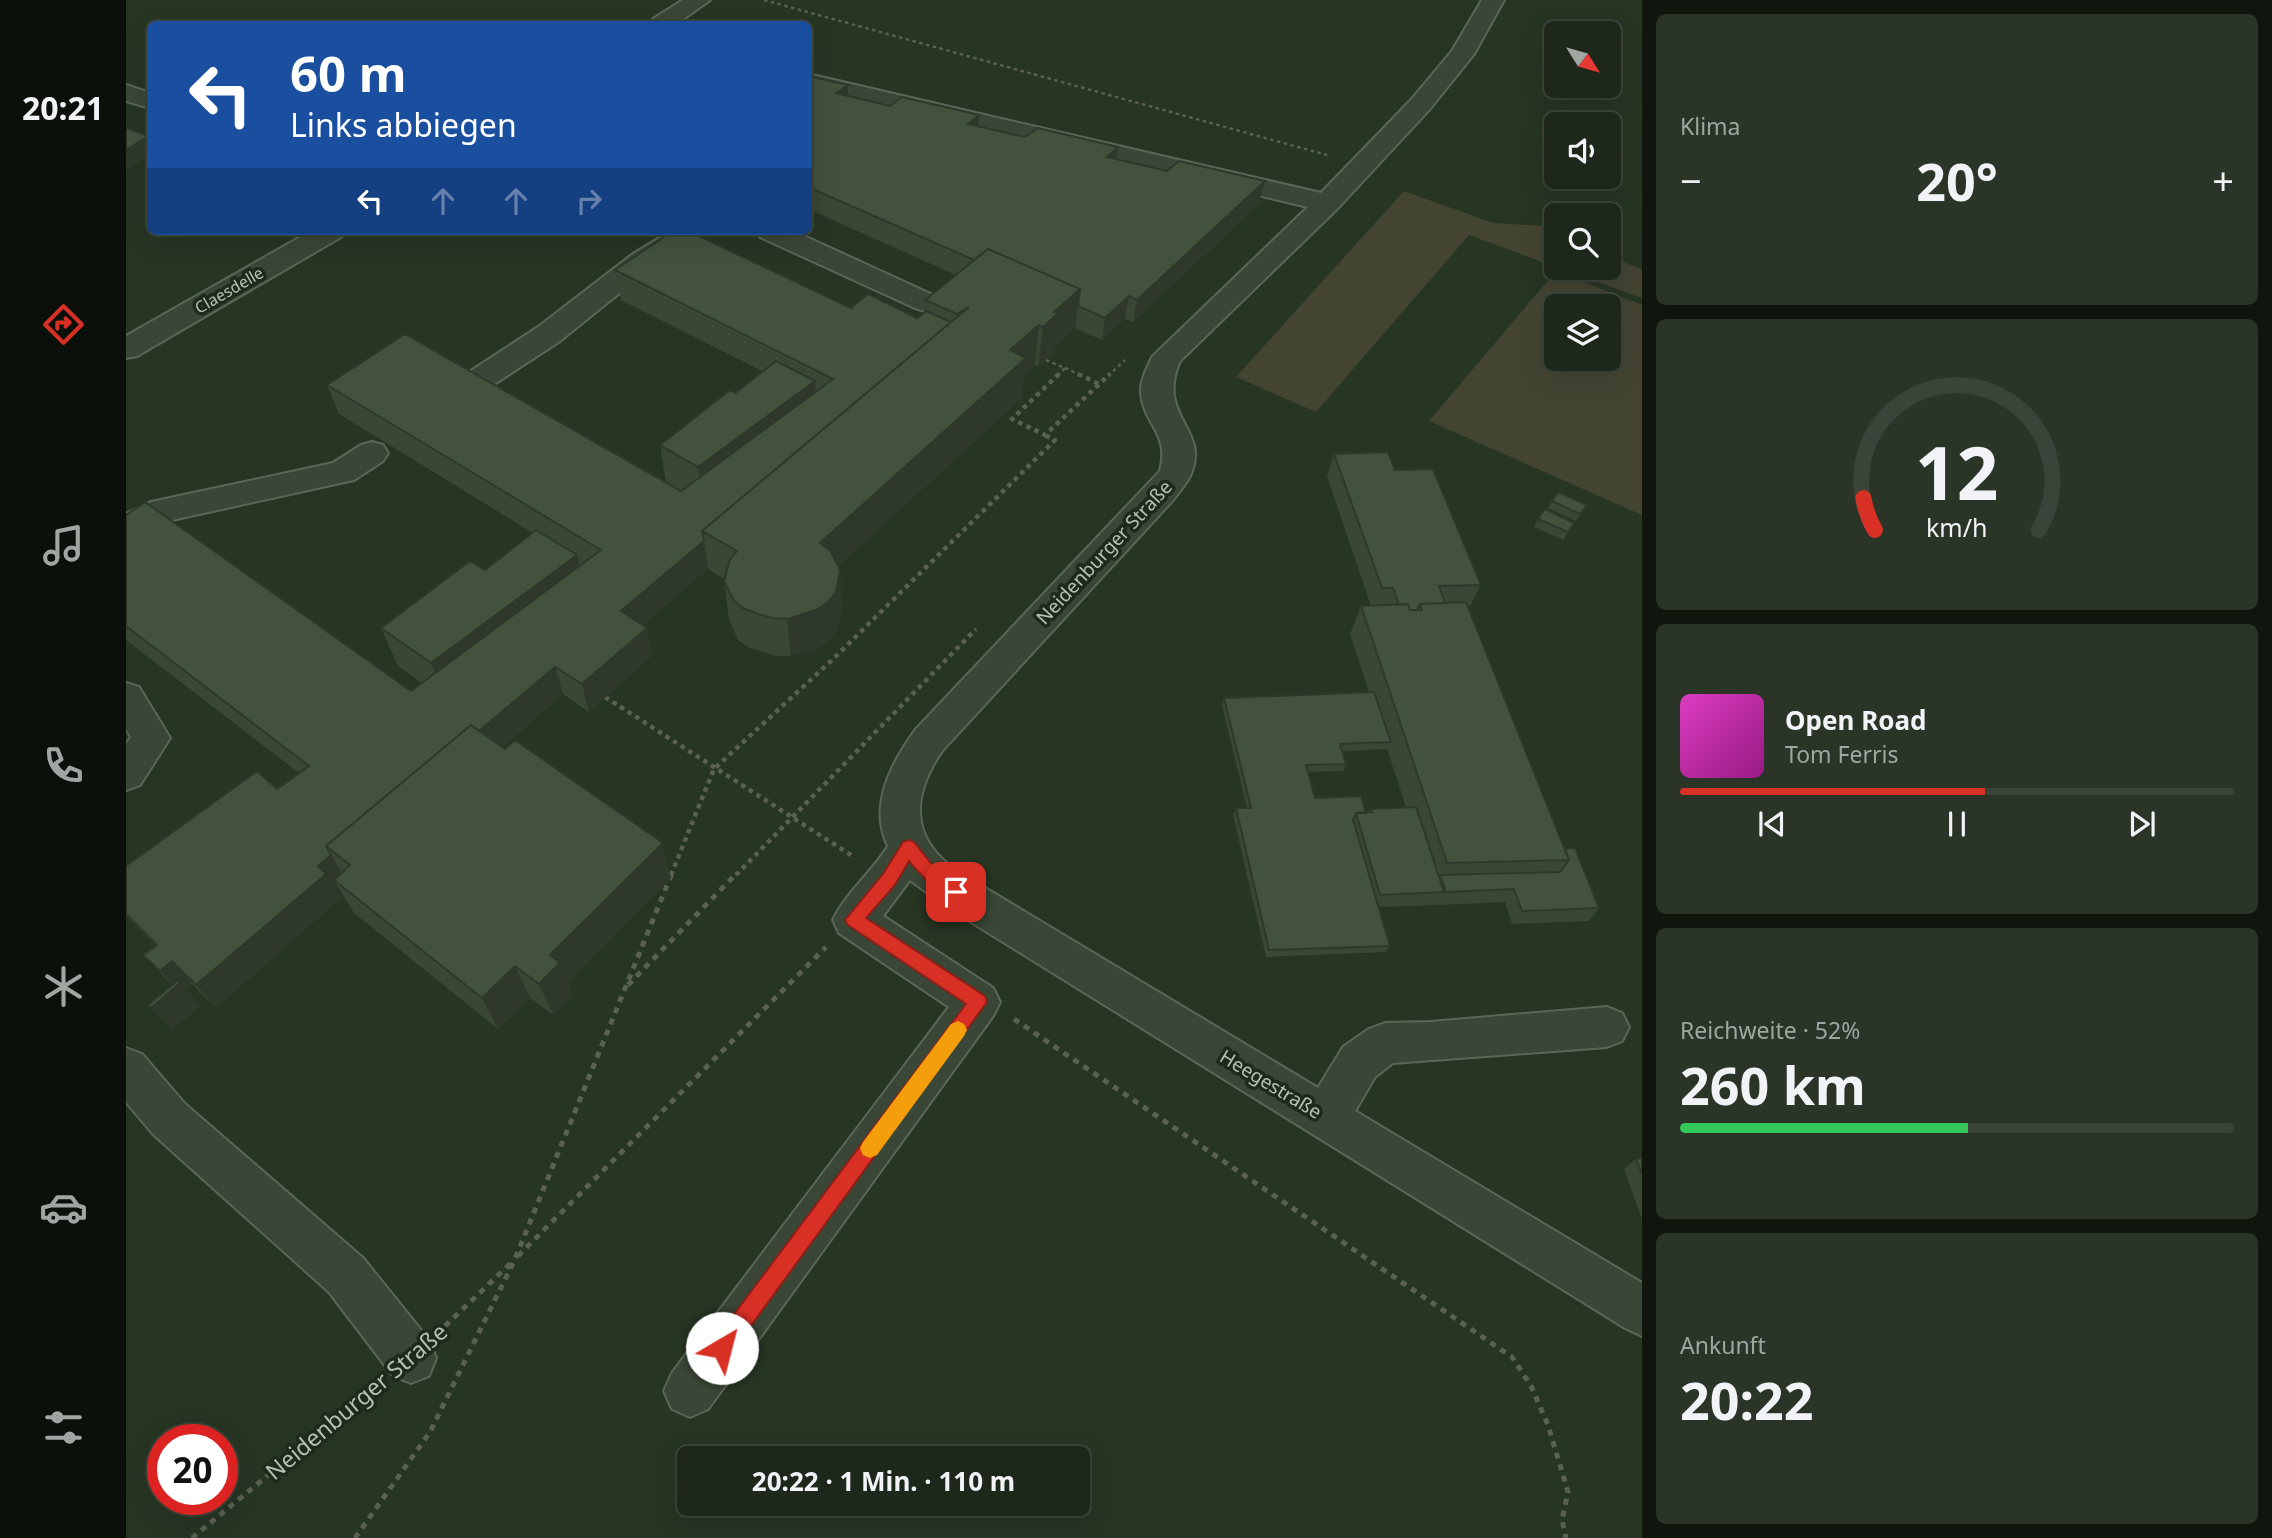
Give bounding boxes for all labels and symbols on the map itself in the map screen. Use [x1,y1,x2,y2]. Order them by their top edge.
north arrow [1544,21,1620,98]
street label: Claesdelle [191,261,267,319]
street label: Neidenburger Straße [1030,474,1178,630]
pin [926,862,986,922]
street label: Heegestraße [1215,1043,1327,1125]
position arrow [685,1311,759,1385]
street label: Neidenburger Straße [258,1315,454,1487]
speed limit sign: 20 [147,1424,238,1515]

